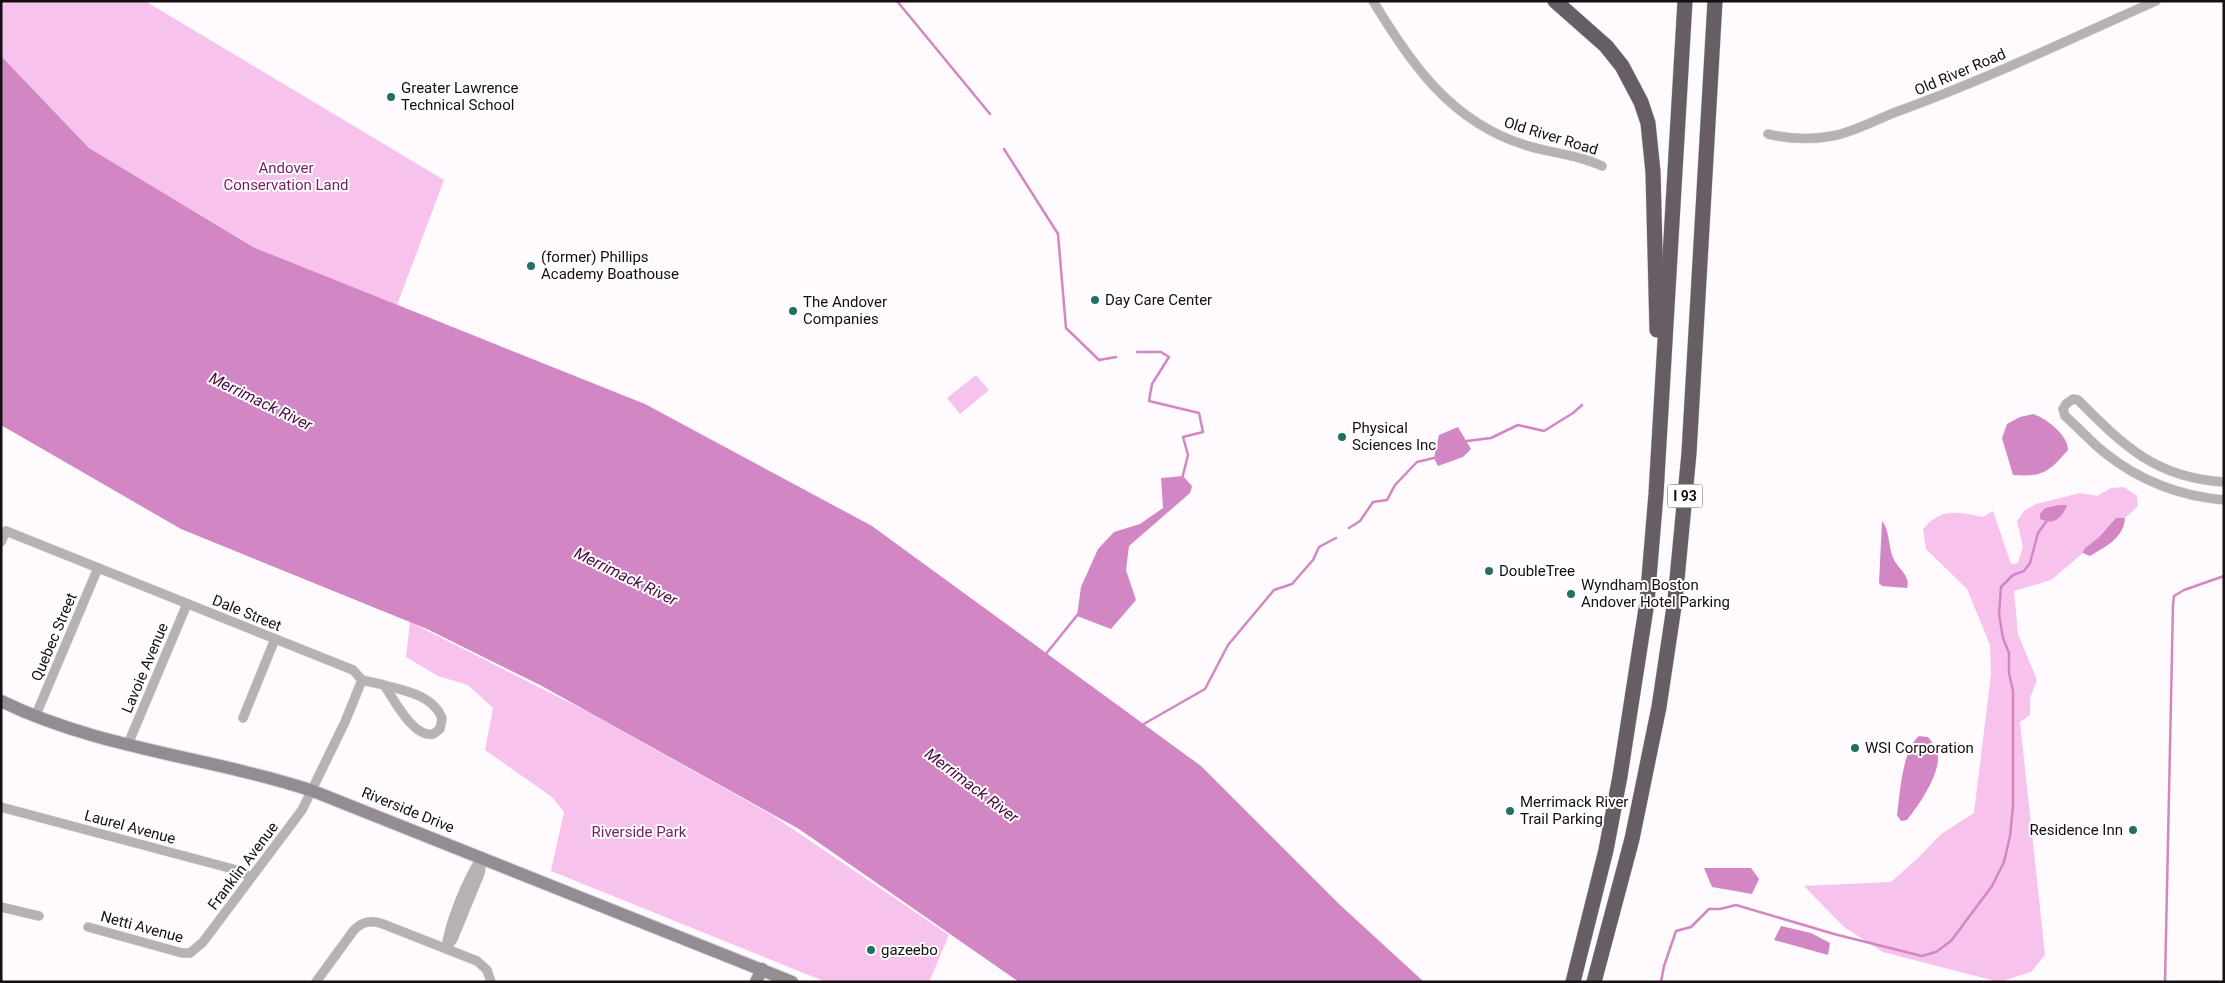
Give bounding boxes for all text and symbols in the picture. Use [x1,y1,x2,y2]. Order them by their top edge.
street label: Old River Road [1912,45,2008,99]
place label: Greater Lawrence Technical School [401,79,518,114]
marker: Greater Lawrence Technical School [385,91,397,103]
street label: Old River Road [1502,113,1600,159]
park label: Andover Conservation Land [224,159,348,194]
place label: (former) Phillips Academy Boathouse [541,248,679,283]
marker: (former) Phillips Academy Boathouse [525,260,537,272]
place label: Day Care Center [1105,291,1212,309]
place label: The Andover Companies [803,293,887,328]
marker: Day Care Center [1089,294,1101,306]
marker: The Andover Companies [787,305,799,317]
water label: Merrimack River [206,368,316,435]
place label: Physical Sciences Inc [1352,419,1436,454]
marker: Physical Sciences Inc [1336,431,1348,443]
road number: I 93 [1668,484,1702,508]
water label: Merrimack River [571,543,681,610]
place label: DoubleTree [1499,562,1575,580]
marker: DoubleTree [1483,565,1495,577]
place label: Wyndham Boston Andover Hotel Parking [1581,576,1730,611]
marker: Wyndham Boston Andover Hotel Parking [1565,588,1577,600]
street label: Quebec Street [27,590,81,684]
street label: Dale Street [210,591,284,635]
street label: Lavoie Avenue [118,620,172,716]
place label: WSI Corporation [1865,739,1974,757]
marker: WSI Corporation [1849,742,1861,754]
water label: Merrimack River [921,744,1023,827]
street label: Riverside Drive [359,783,457,837]
place label: Merrimack River Trail Parking [1520,793,1628,828]
marker: Merrimack River Trail Parking [1504,805,1516,817]
street label: Laurel Avenue [82,806,178,848]
street label: Franklin Avenue [204,819,282,913]
place label: Residence Inn [2030,821,2123,839]
park label: Riverside Park [592,823,687,841]
marker: Residence Inn [2127,824,2139,836]
street label: Netti Avenue [99,907,185,947]
place label: gazeebo [881,941,938,959]
marker: gazeebo [865,944,877,956]

